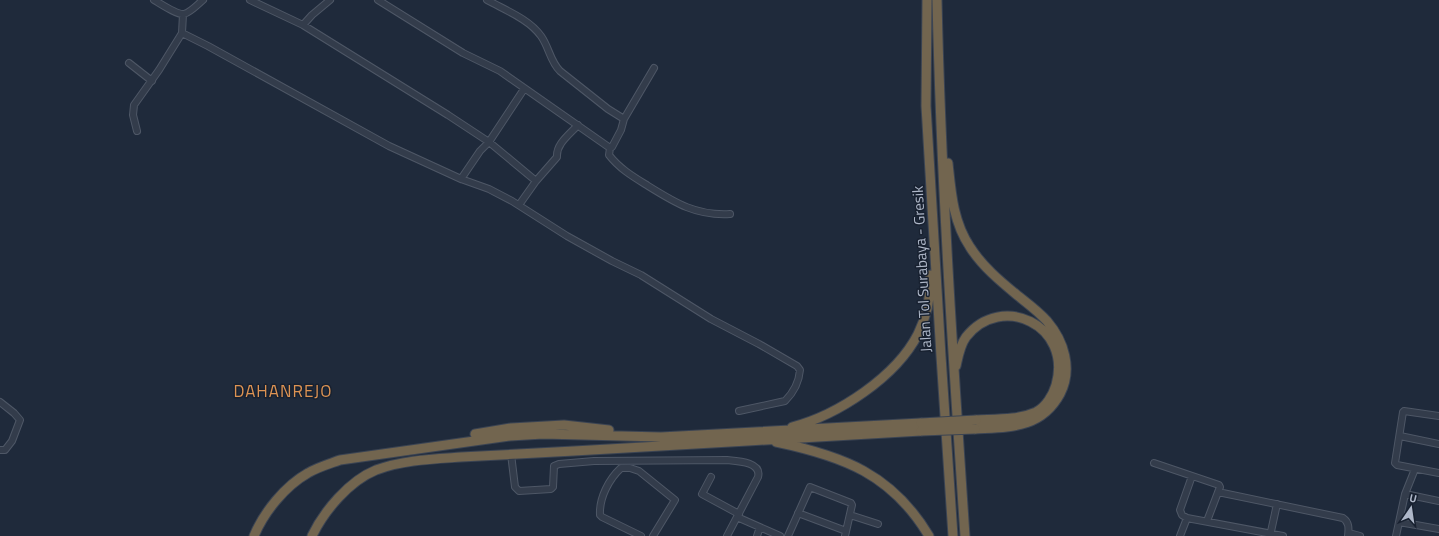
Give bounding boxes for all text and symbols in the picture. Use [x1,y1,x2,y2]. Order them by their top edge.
street label: Jalan Tol Surabaya - Gresik [906,185,937,353]
district label: DAHANREJO [234,378,332,404]
north arrow [1391,488,1431,528]
text: U [1408,490,1419,507]

